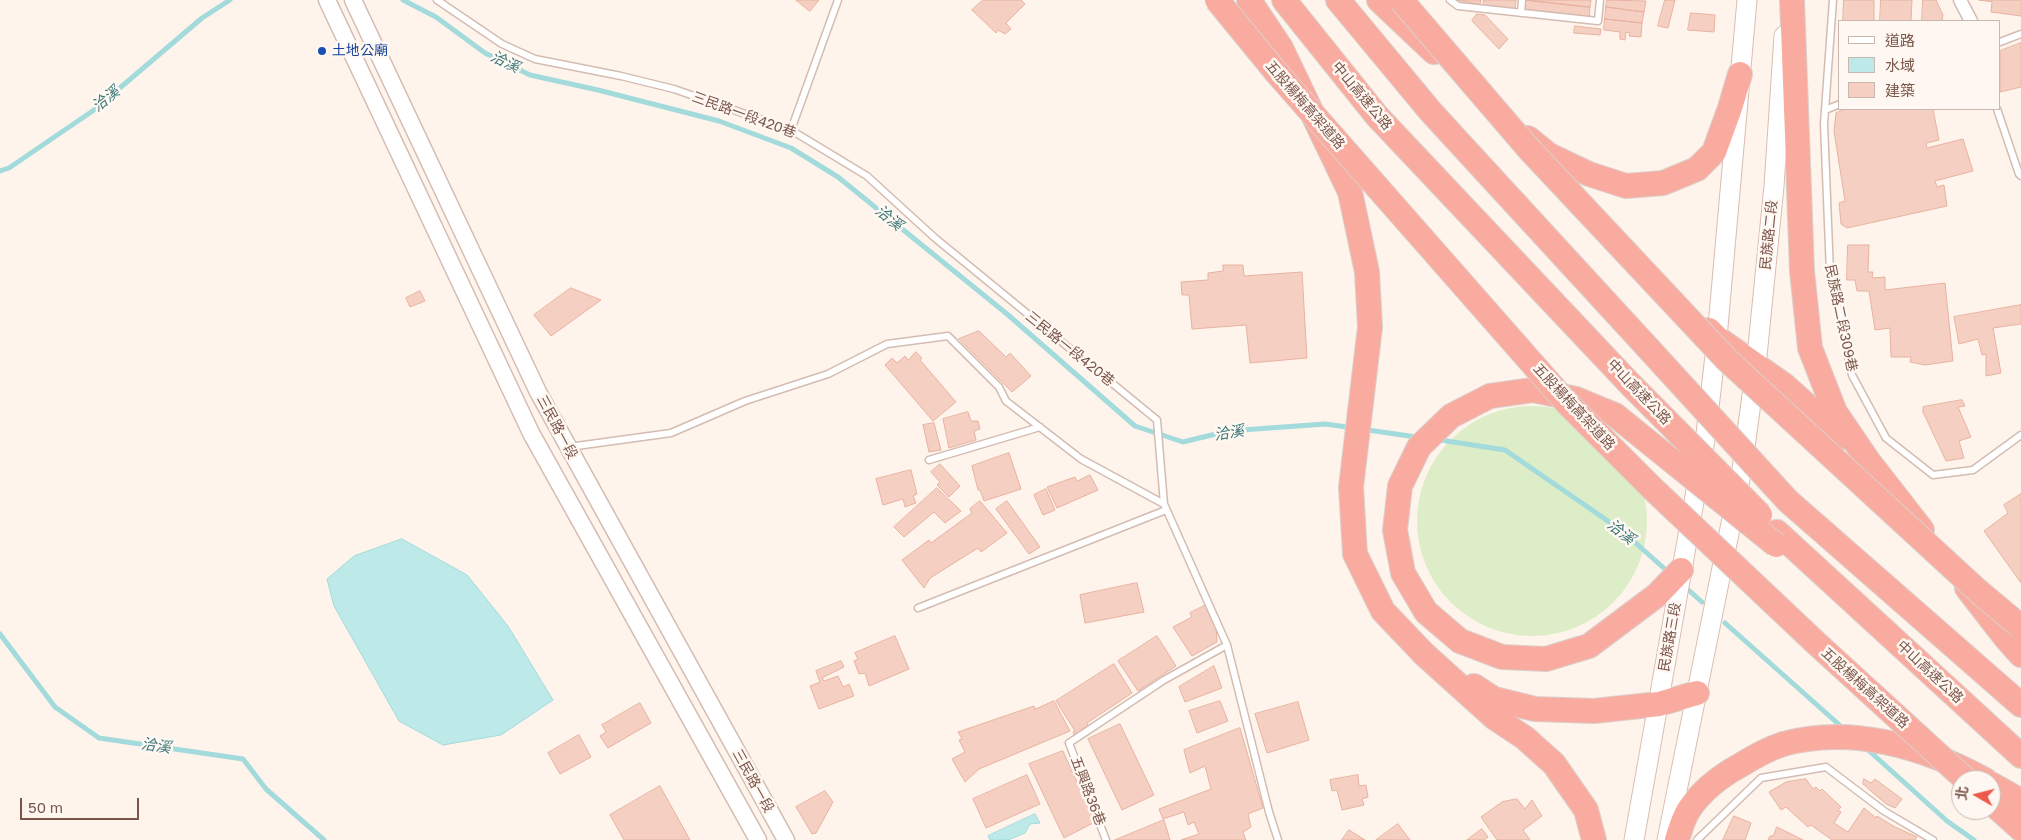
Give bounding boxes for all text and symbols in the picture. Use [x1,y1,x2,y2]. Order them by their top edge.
legend [1838,20,2001,110]
text: 道路 [1885,31,1915,49]
place label: 土地公廟 [332,43,388,59]
marker: 土地公廟 [316,45,328,57]
water label: 洽溪 [488,47,522,77]
text: 水域 [1885,56,1915,74]
street label: 五股楊梅高架道路 [1262,57,1348,153]
street label: 中山高速公路 [1329,58,1395,134]
text: 建築 [1885,81,1915,99]
water label: 洽溪 [89,83,123,115]
street label: 三民路一段420巷 [690,88,798,142]
street label: 民族路二段 [1757,199,1781,271]
water label: 洽溪 [872,202,906,234]
street label: 民族路二段309巷 [1821,263,1861,373]
street label: 三民路一段420巷 [1022,308,1118,390]
street label: 中山高速公路 [1604,356,1674,428]
street label: 五股楊梅高架道路 [1530,360,1618,454]
street label: 三民路一段 [533,392,581,462]
water label: 洽溪 [1213,422,1245,444]
water label: 洽溪 [1604,516,1638,548]
street label: 民族路三段 [1656,601,1684,673]
street label: 中山高速公路 [1894,637,1966,707]
street label: 五股楊梅高架道路 [1818,644,1912,732]
water label: 洽溪 [140,735,172,757]
street label: 三民路一段 [729,746,777,816]
street label: 五興路36巷 [1067,754,1109,828]
north arrow [1951,770,2001,820]
text: 北 [1952,785,1971,801]
scale bar [22,788,141,820]
text: 50 m [28,798,63,816]

